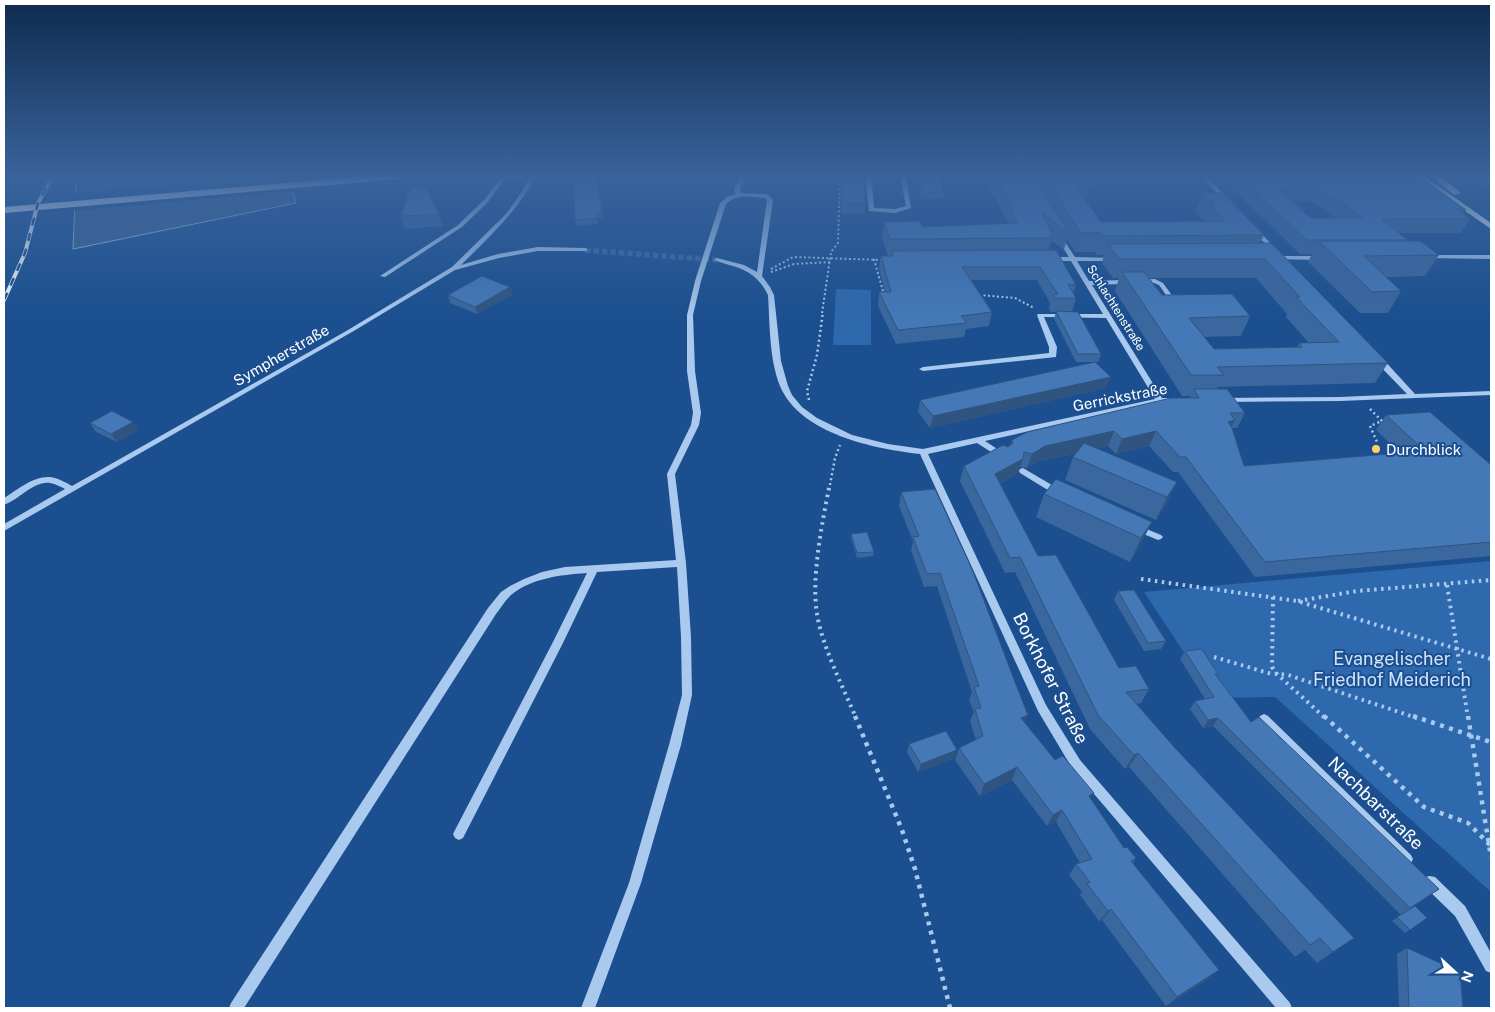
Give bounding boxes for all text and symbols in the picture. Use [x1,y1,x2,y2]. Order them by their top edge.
street label: Schlachtenstraße [1084,263,1148,354]
street label: Sympherstraße [230,321,332,389]
street label: Gerrickstraße [1071,380,1169,414]
place label: Durchblick [1386,441,1461,458]
marker: Durchblick [1370,443,1382,455]
street label: Borkhofer Straße [1009,609,1093,747]
park label: Evangelischer Friedhof Meiderich [1313,648,1471,690]
street label: Nachbarstraße [1324,752,1428,854]
north arrow [1430,947,1480,997]
text: N [1458,969,1477,985]

